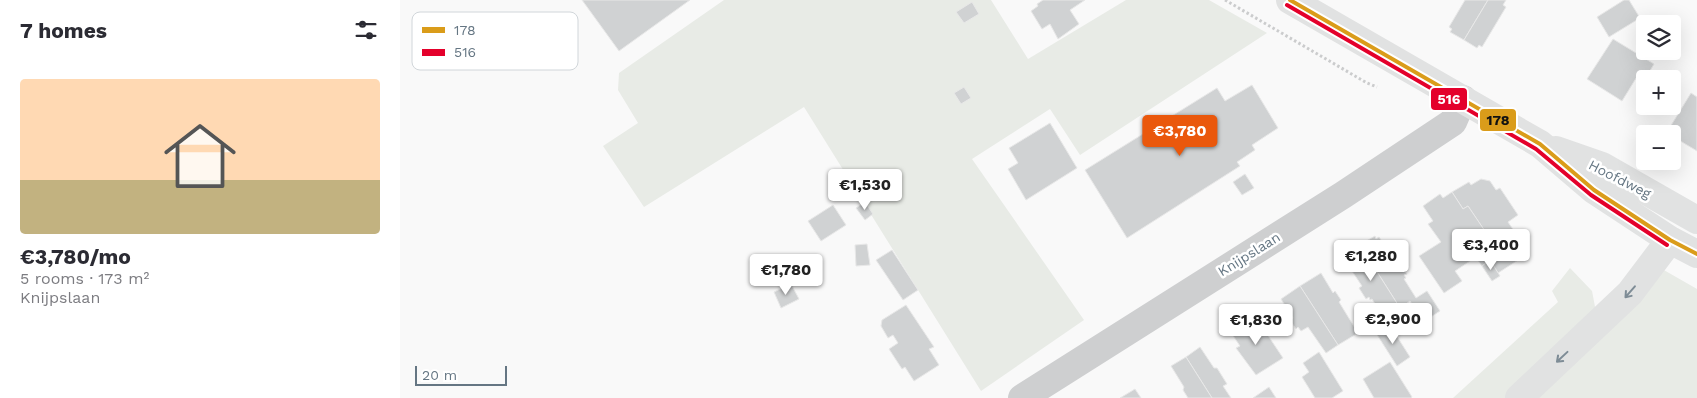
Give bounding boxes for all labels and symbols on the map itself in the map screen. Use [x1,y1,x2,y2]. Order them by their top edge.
legend [412,12,578,70]
text: 178 [454,22,476,38]
text: 516 [454,44,476,60]
line badge: 516 [1430,87,1468,111]
text: 516 [1438,91,1461,107]
line badge: 178 [1479,108,1517,132]
text: 178 [1486,112,1510,128]
pin: €3,780 [1139,114,1221,157]
street label: Hoofdweg [1586,156,1654,202]
pin: €1,530 [824,168,906,211]
pin: €3,400 [1450,228,1532,271]
street label: Knijpslaan [1215,229,1283,279]
pin: €1,280 [1330,240,1412,282]
pin: €1,780 [745,254,827,296]
one-way arrow [1624,285,1635,298]
pin: €2,900 [1352,302,1434,345]
pin: €1,830 [1215,304,1297,346]
one-way arrow [1555,351,1568,363]
scale bar [415,363,508,386]

